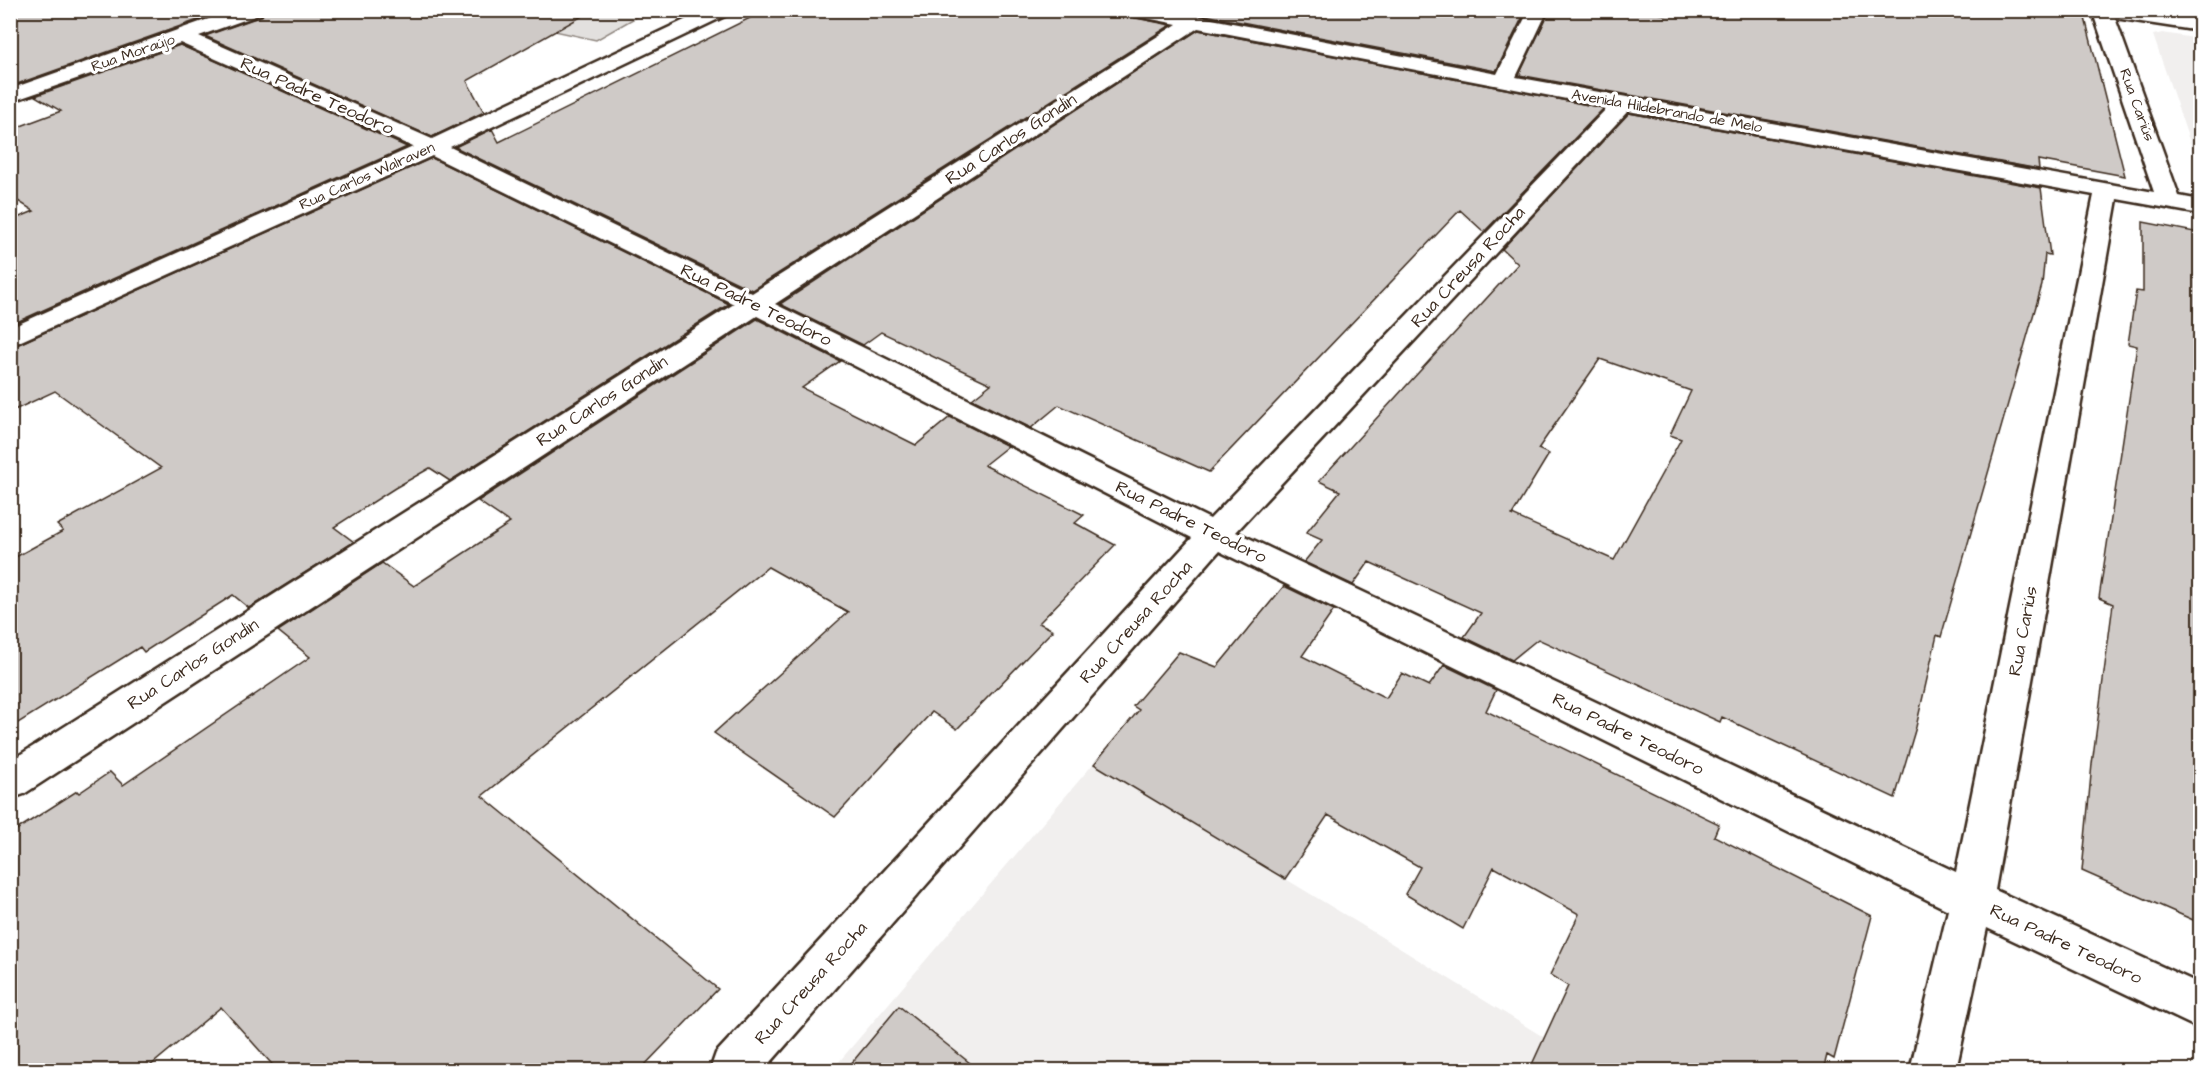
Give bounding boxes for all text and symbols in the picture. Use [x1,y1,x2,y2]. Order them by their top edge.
street label: Rua Moraújo [88,29,178,77]
street label: Rua Padre Teodoro [236,51,398,141]
street label: Rua Cariús [2114,66,2160,145]
street label: Avenida Hildebrando de Melo [1570,84,1765,138]
street label: Rua Carlos Gondin [940,87,1082,191]
street label: Rua Carlos Walraven [296,136,439,215]
street label: Rua Creusa Rocha [1405,201,1531,333]
street label: Rua Padre Teodoro [676,257,836,353]
street label: Rua Carlos Gondin [531,349,673,453]
street label: Rua Padre Teodoro [1111,474,1271,570]
street label: Rua Creusa Rocha [1074,555,1198,689]
street label: Rua Cariús [2002,584,2044,678]
street label: Rua Carlos Gondin [122,612,264,716]
street label: Rua Padre Teodoro [1548,686,1708,782]
street label: Rua Padre Teodoro [1986,898,2146,990]
street label: Rua Creusa Rocha [749,916,873,1050]

